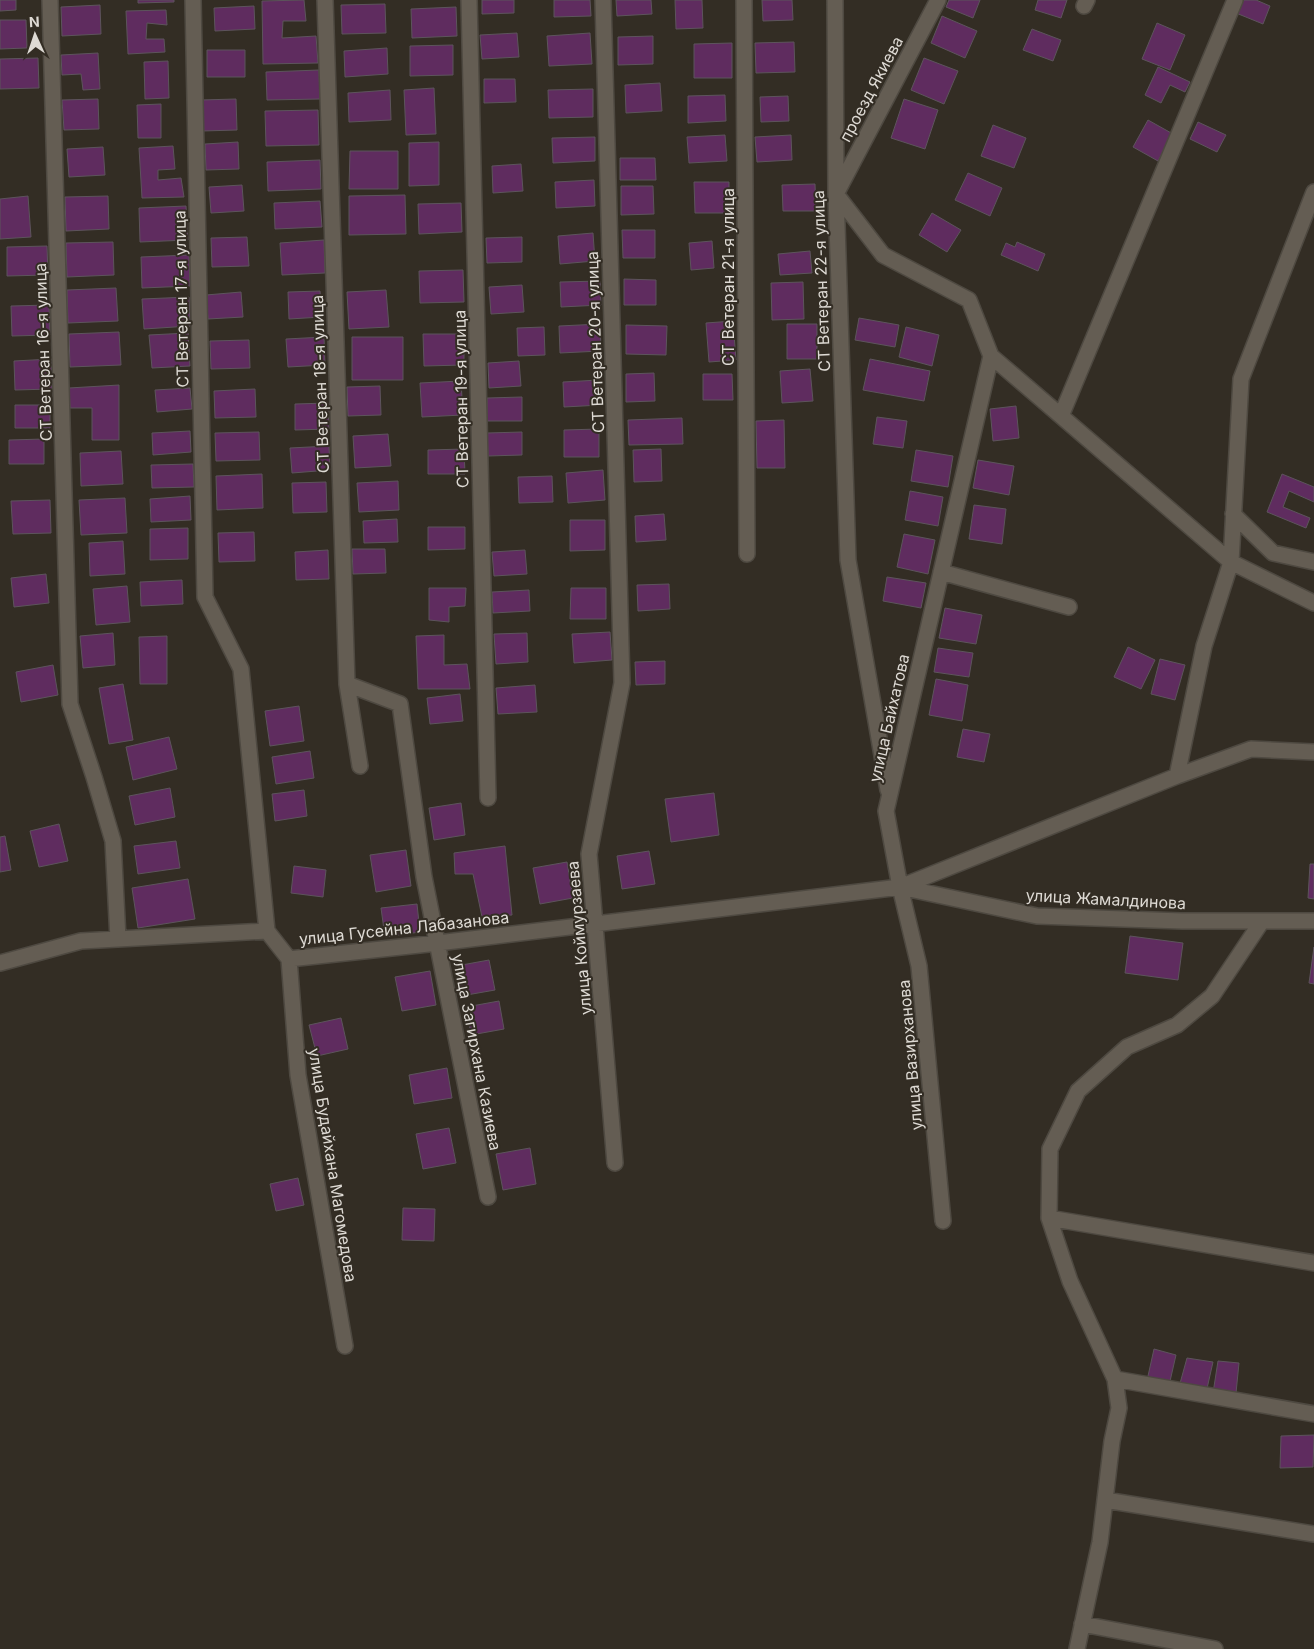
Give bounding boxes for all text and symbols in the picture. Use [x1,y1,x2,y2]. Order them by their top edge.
north arrow [10,10,60,60]
text: N [29,13,40,30]
street label: проезд Якиева [835,33,907,145]
street label: СТ Ветеран 21-я улица [718,188,738,366]
street label: СТ Ветеран 22-я улица [808,190,834,372]
street label: СТ Ветеран 17-я улица [169,210,193,388]
street label: СТ Ветеран 20-я улица [582,251,608,433]
street label: СТ Ветеран 16-я улица [30,263,56,441]
street label: СТ Ветеран 18-я улица [307,295,333,473]
street label: СТ Ветеран 19-я улица [449,310,473,488]
street label: улица Байхатова [864,652,914,784]
street label: улица Коймурзаева [562,860,596,1016]
street label: улица Жамалдинова [1025,885,1187,913]
street label: улица Гусейна Лабазанова [298,907,510,949]
street label: улица Загирхана Казиева [448,952,506,1152]
street label: улица Вазирханова [893,979,927,1131]
street label: улица Будайхана Магомедова [305,1047,361,1283]

